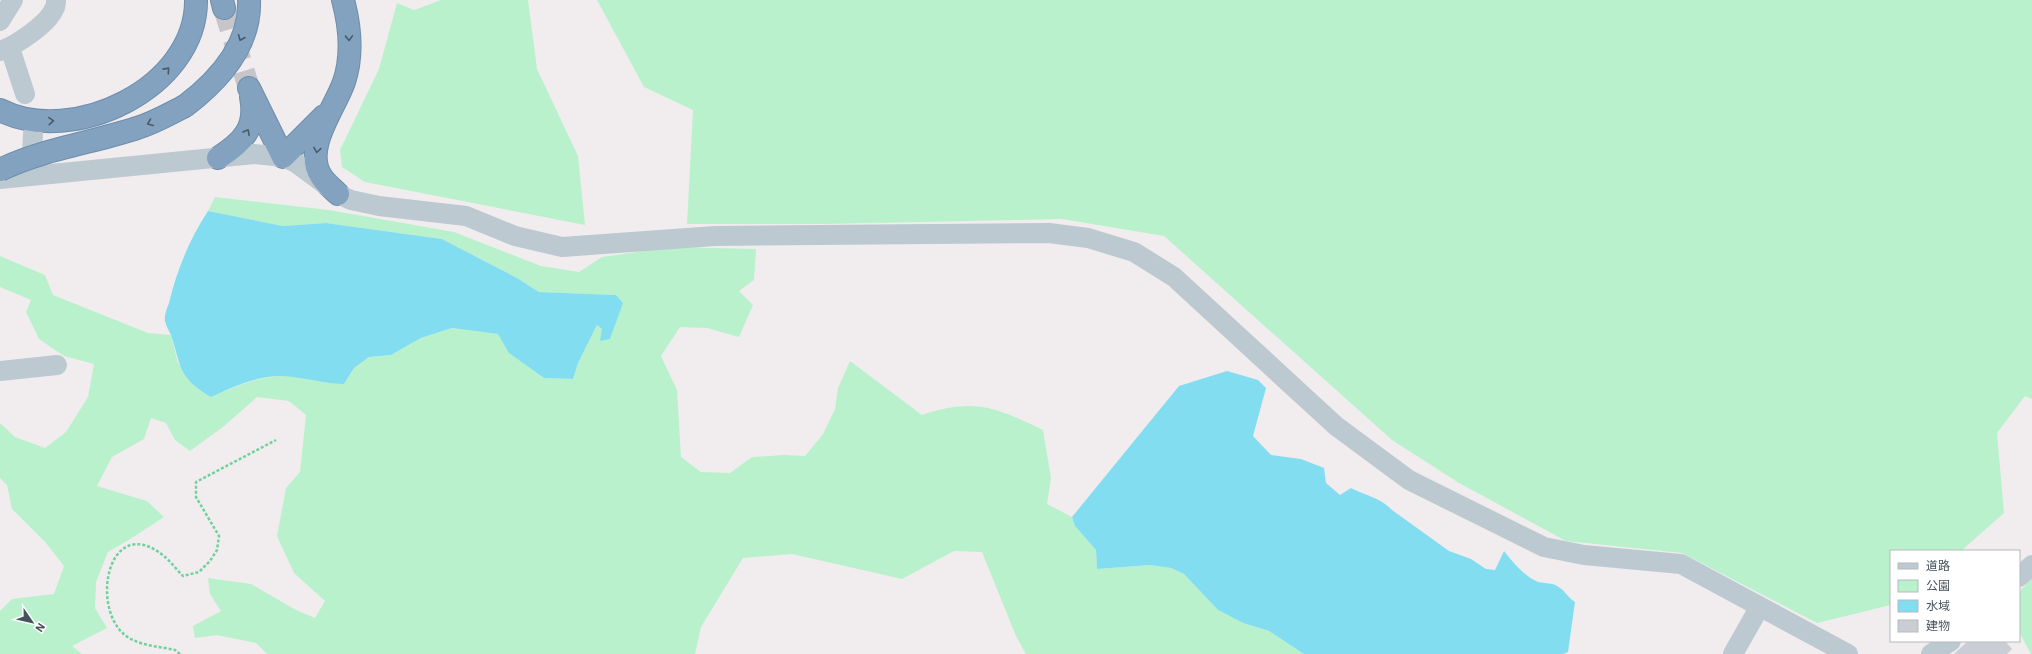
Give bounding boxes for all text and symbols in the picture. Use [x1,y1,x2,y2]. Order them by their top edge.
one-way arrow [238,34,246,41]
one-way arrow [345,35,354,41]
one-way arrow [162,67,169,75]
one-way arrow [48,117,54,126]
one-way arrow [146,119,153,127]
one-way arrow [242,129,249,137]
one-way arrow [313,147,322,153]
legend [1890,550,2020,642]
text: 道路 [1926,558,1950,573]
text: 公園 [1926,578,1950,593]
text: 水域 [1926,598,1950,613]
north arrow [12,602,52,642]
text: 建物 [1926,618,1950,633]
text: N [32,620,48,635]

